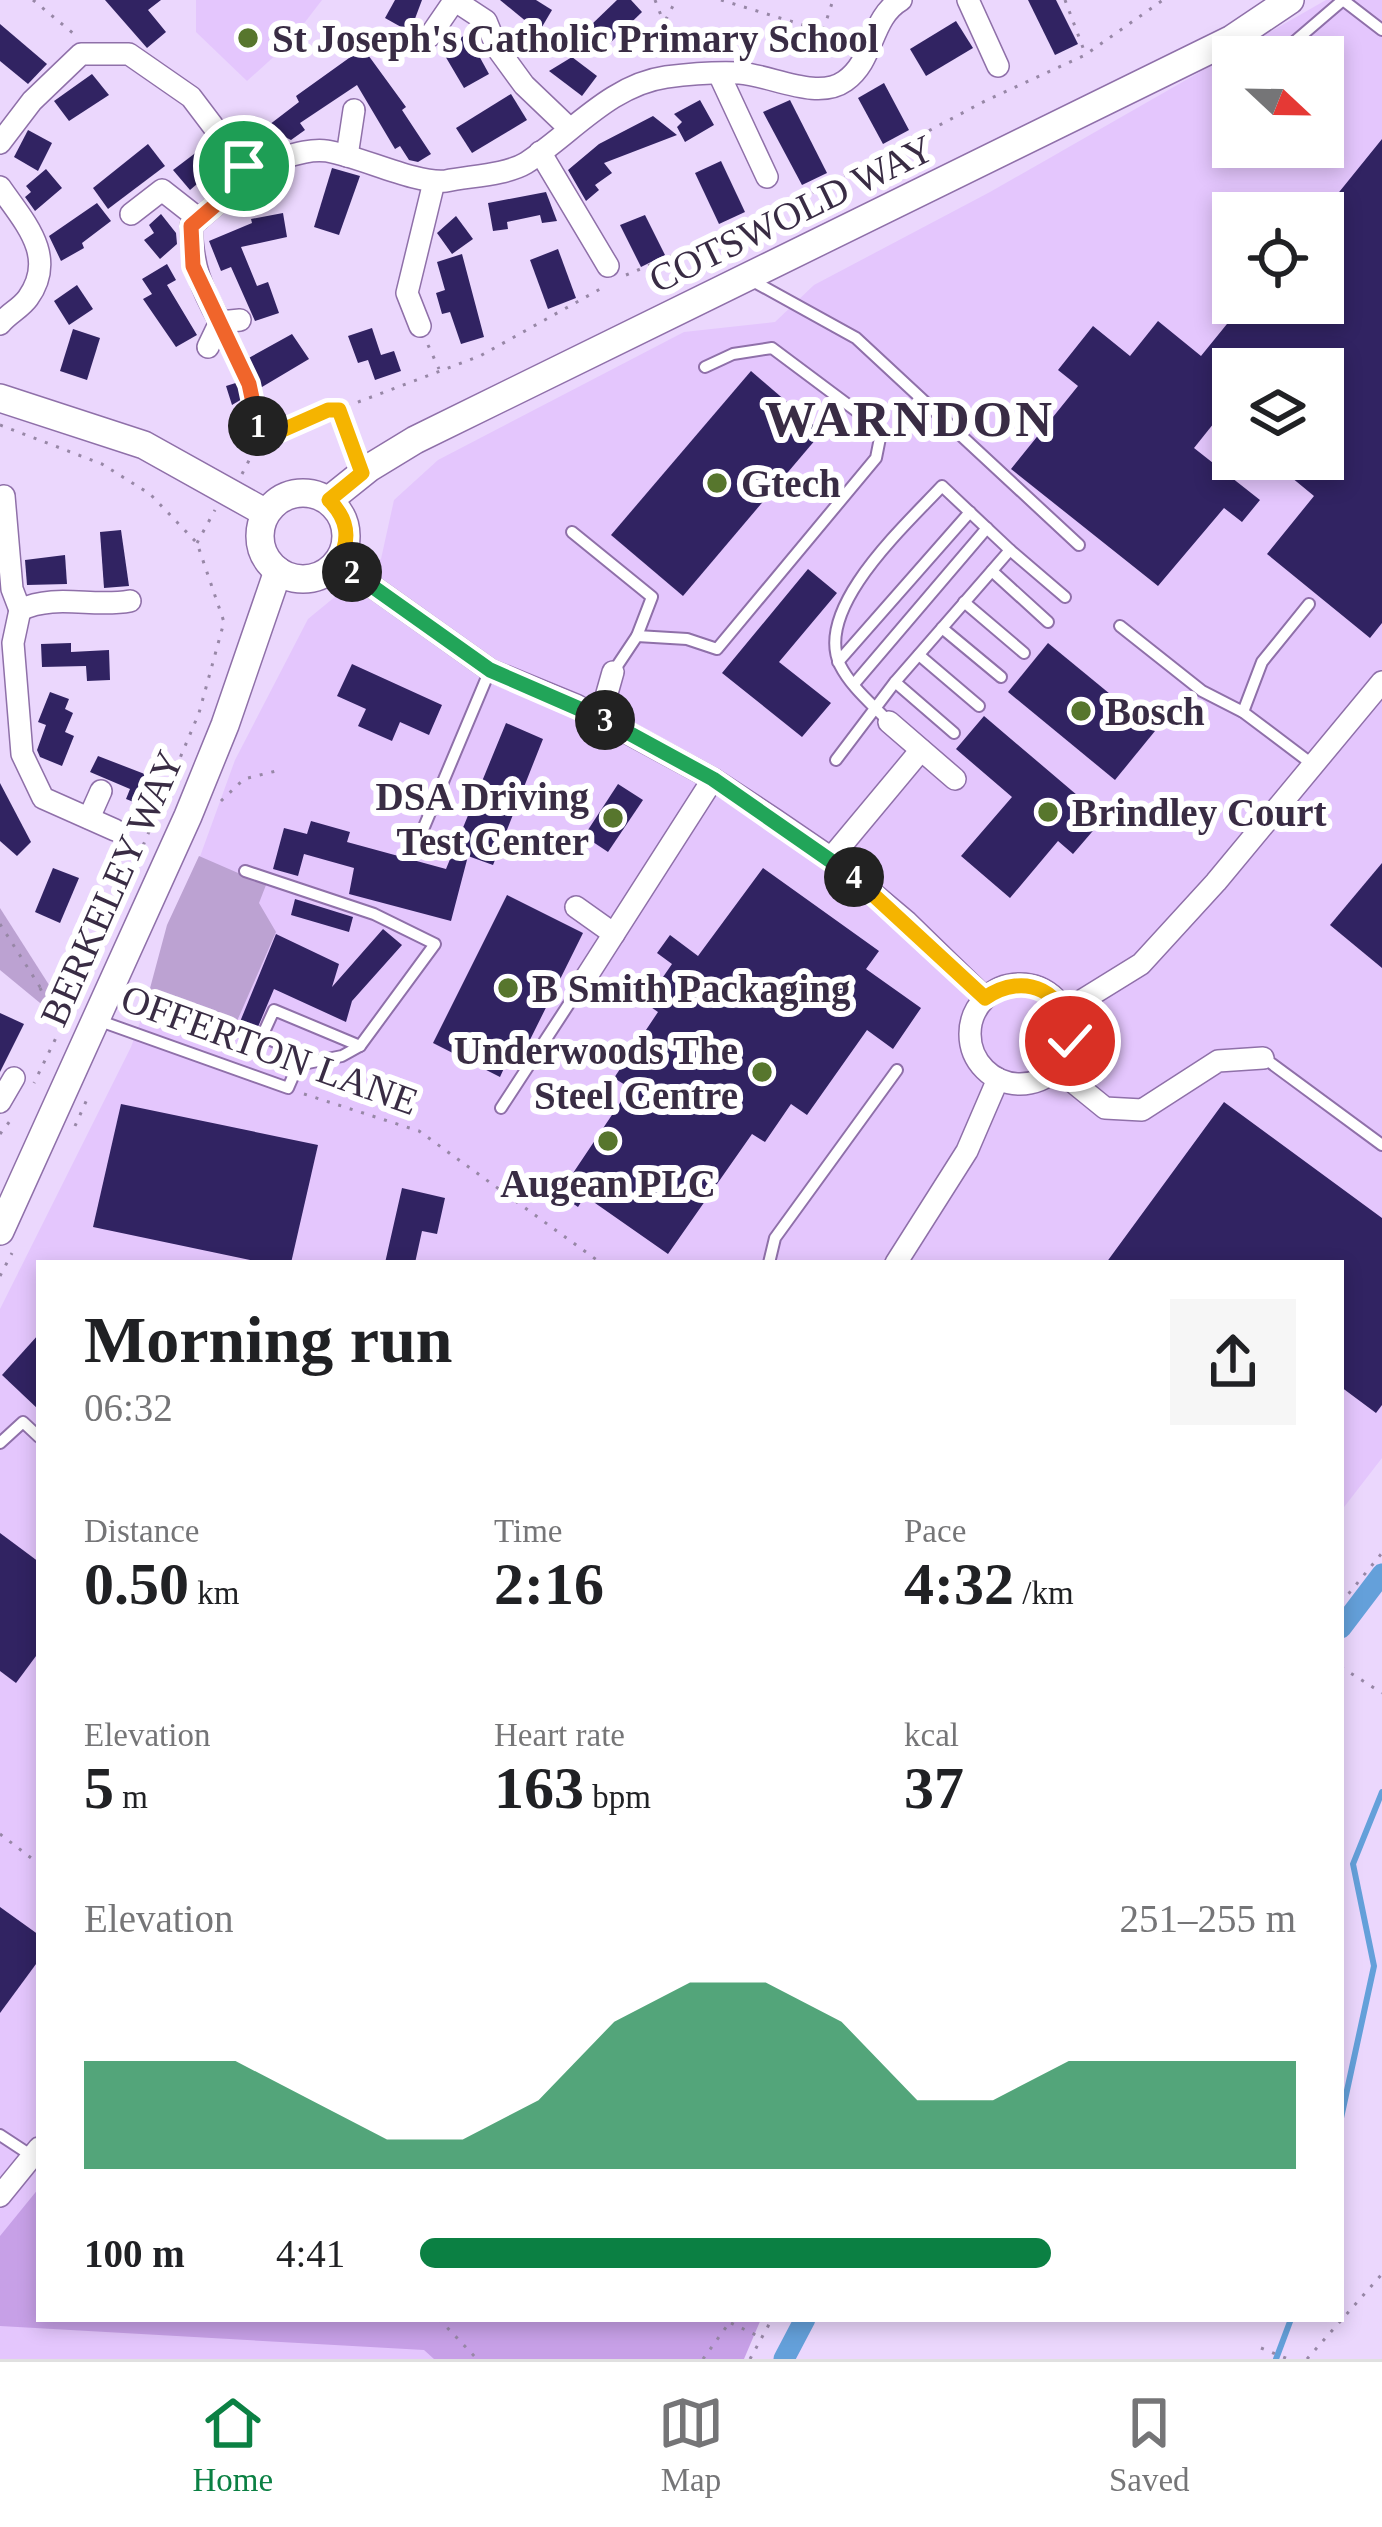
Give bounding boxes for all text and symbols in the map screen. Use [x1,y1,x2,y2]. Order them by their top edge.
place label: St Joseph's Catholic Primary School [272,17,879,61]
marker: St Joseph's Catholic Primary School [235,25,261,51]
north arrow [1212,36,1344,168]
map controls [1212,36,1344,480]
pin [193,115,295,217]
street label: COTSWOLD WAY [642,126,940,301]
icon: arrive [211,133,277,199]
button: locate [1212,192,1344,324]
button: layers [1212,348,1344,480]
district label: WARNDON [765,391,1055,447]
pin: 1 [228,396,288,456]
text: 1 [250,408,266,444]
place label: Gtech [741,462,841,505]
marker: Gtech [704,470,730,496]
pin: 2 [322,542,382,602]
text: 2 [344,554,360,590]
pin: 3 [575,690,635,750]
place label: Bosch [1105,690,1205,733]
marker: Bosch [1068,698,1094,724]
text: 3 [597,702,613,738]
street label: BERKELEY WAY [32,744,191,1032]
place label: DSA Driving Test Center [376,775,589,863]
place label: Brindley Court [1072,791,1327,835]
marker: Brindley Court [1035,799,1061,825]
marker: DSA Driving Test Center [600,805,626,831]
pin: 4 [824,847,884,907]
text: 4 [846,859,862,895]
place label: B Smith Packaging [532,967,851,1011]
marker: B Smith Packaging [495,975,521,1001]
street label: OFFERTON LANE [116,976,424,1123]
pin [1019,990,1121,1092]
icon: check [1037,1008,1103,1074]
place label: Underwoods The Steel Centre [454,1029,738,1117]
marker: Underwoods The Steel Centre [749,1059,775,1085]
marker: Augean PLC [595,1128,621,1154]
place label: Augean PLC [500,1162,716,1206]
button: share [1170,1299,1296,1425]
text: Morning run [84,1303,453,1376]
text: 06:32 [84,1386,173,1429]
text: Distance [84,1513,199,1549]
text: Time [494,1513,562,1549]
text: Pace [904,1513,966,1549]
text: 0.50 [84,1551,189,1617]
text: 2:16 [494,1551,604,1617]
text: 4:32 [904,1551,1014,1617]
text: km [189,1575,239,1611]
text: /km [1014,1575,1074,1611]
text: Elevation [84,1717,210,1753]
text: Heart rate [494,1717,625,1753]
text: kcal [904,1717,959,1753]
text: 5 [84,1755,114,1821]
text: 163 [494,1755,584,1821]
text: 37 [904,1755,964,1821]
text: m [114,1779,148,1815]
text: bpm [584,1779,651,1815]
text: Elevation [84,1897,233,1940]
text: 251–255 m [1119,1897,1296,1940]
text: 100 m [84,2232,185,2275]
text: 4:41 [276,2232,345,2275]
tab: Home [192,2390,273,2499]
tab: Map [658,2390,724,2499]
tab: Saved [1109,2390,1190,2499]

